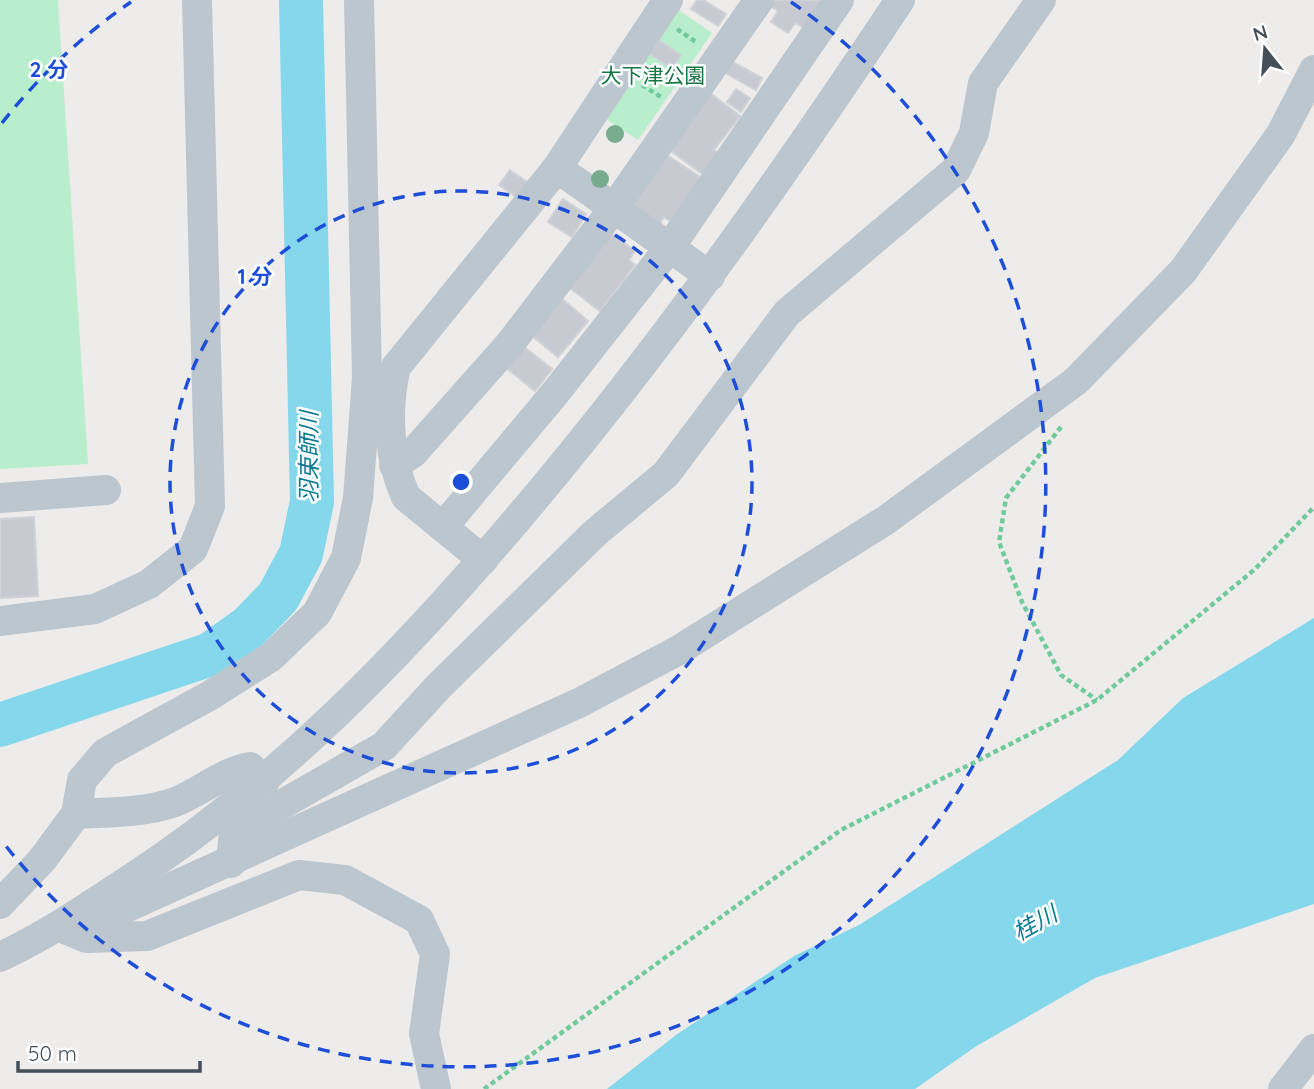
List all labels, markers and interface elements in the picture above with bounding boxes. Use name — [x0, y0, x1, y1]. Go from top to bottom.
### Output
north arrow — [1230, 14, 1300, 84]
text: N — [1250, 19, 1270, 46]
text: 2 分 — [30, 56, 68, 82]
park label: 大下津公園 — [601, 62, 706, 88]
text: 1 分 — [237, 263, 273, 289]
water label: 羽束師川 — [294, 408, 323, 503]
centre of rings — [449, 470, 473, 494]
water label: 桂川 — [1008, 897, 1065, 946]
scale bar — [18, 1030, 200, 1074]
text: 50 m — [28, 1040, 77, 1066]

